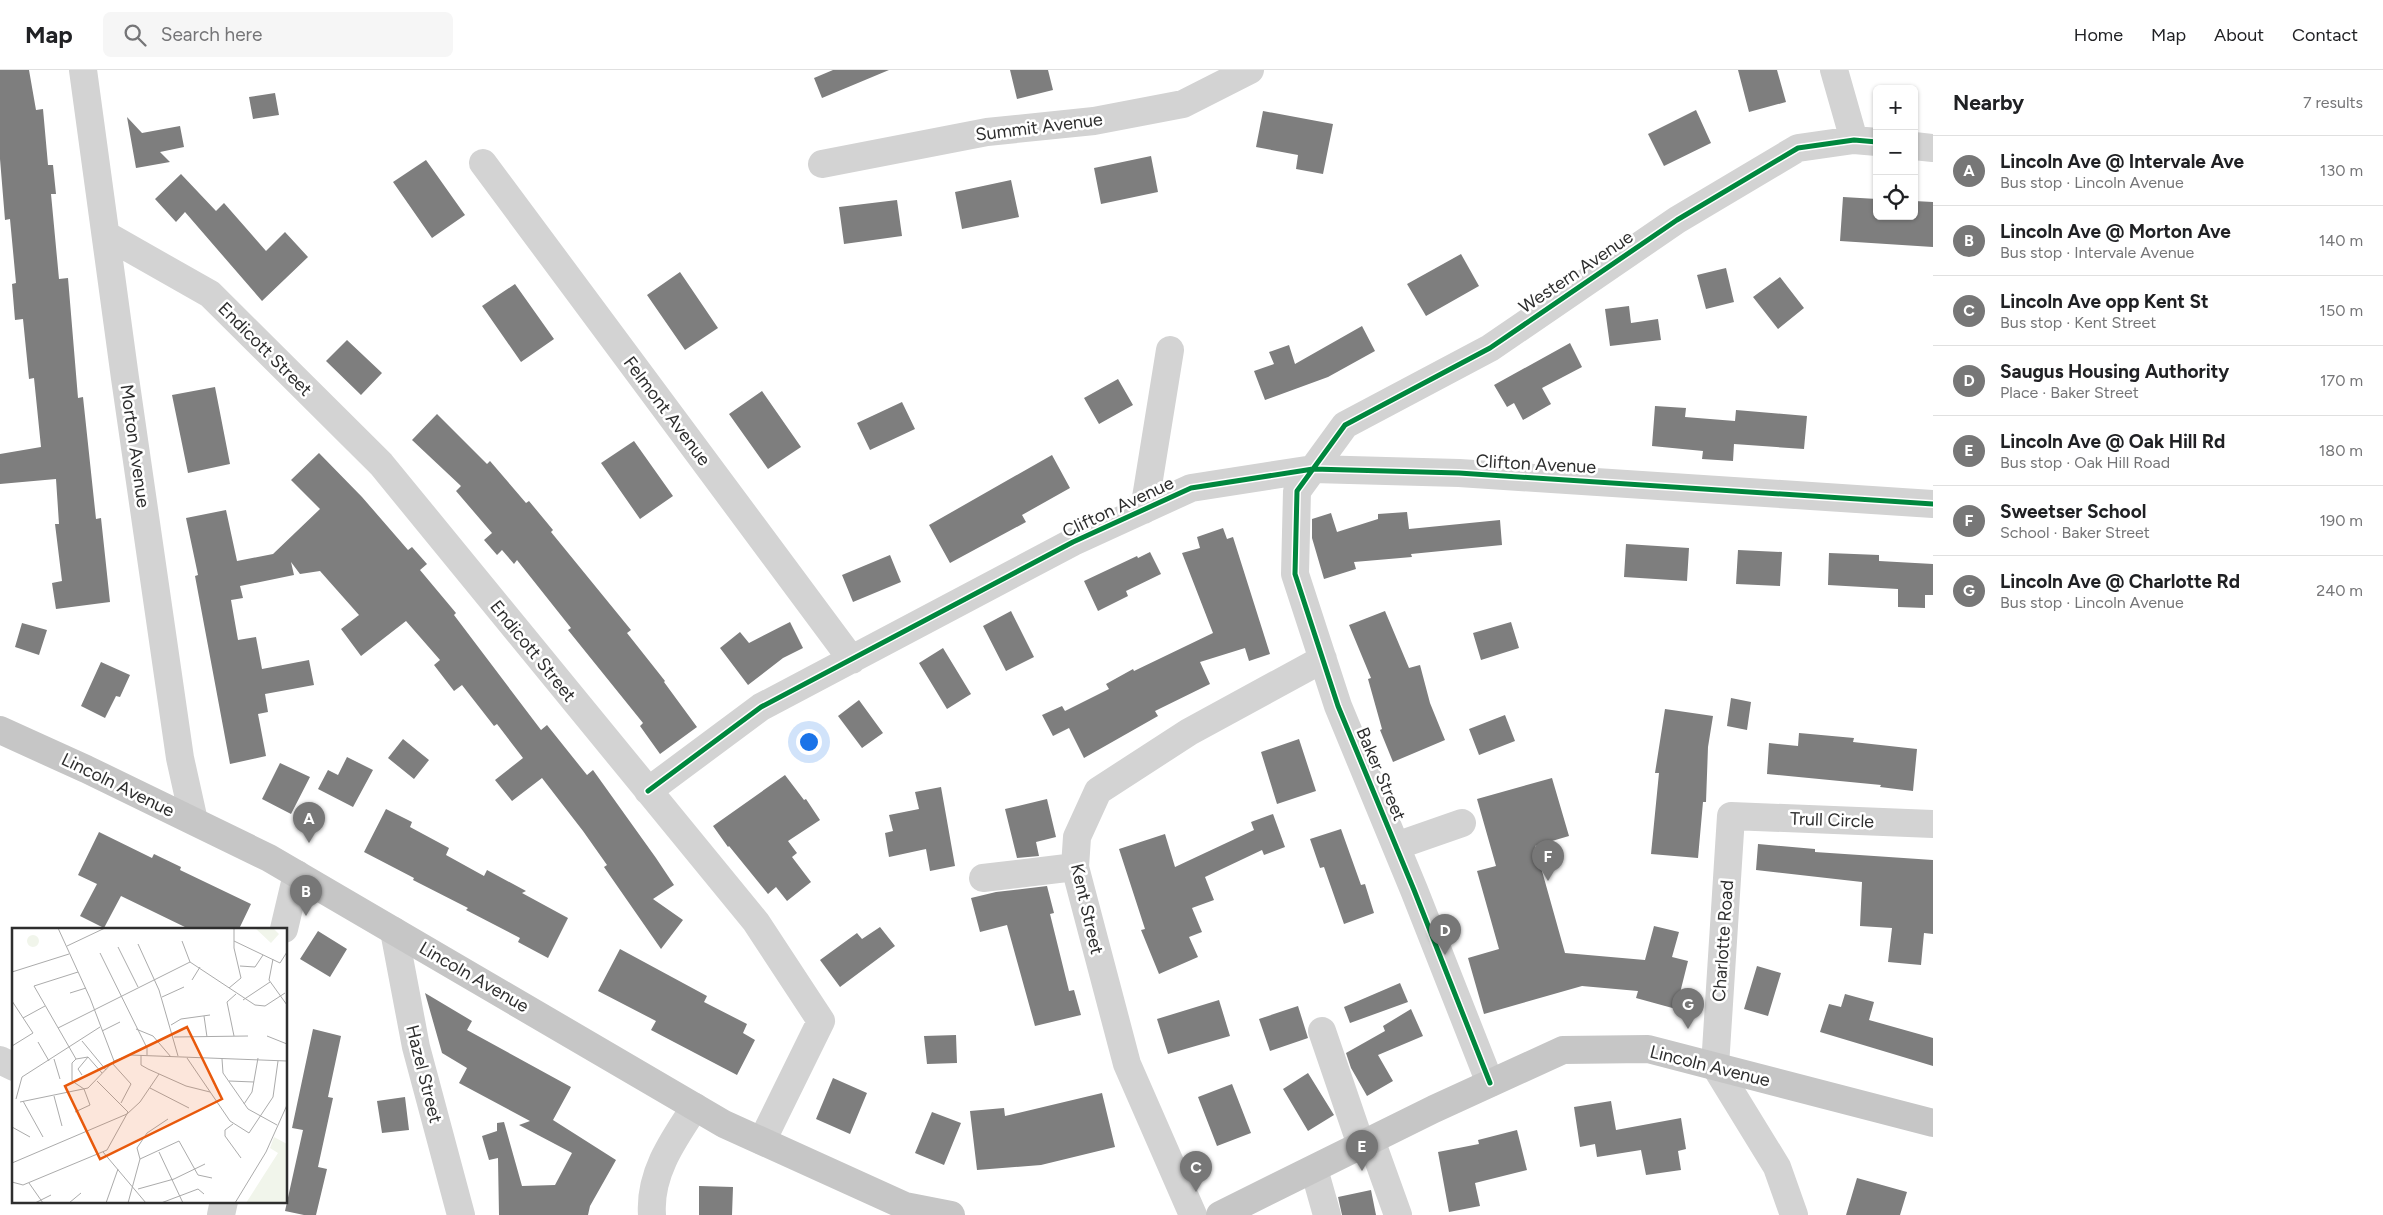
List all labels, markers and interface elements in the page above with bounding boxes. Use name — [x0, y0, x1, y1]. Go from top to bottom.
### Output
search box — [103, 12, 453, 57]
text: Map — [25, 20, 73, 49]
icon: search — [121, 21, 149, 49]
text: Search here — [161, 23, 262, 46]
text: Home — [2074, 24, 2123, 46]
text: Map — [2151, 24, 2186, 46]
text: About — [2214, 24, 2264, 46]
text: Contact — [2292, 24, 2358, 46]
map controls — [1873, 85, 1918, 220]
button: + — [1873, 85, 1918, 130]
text: Nearby — [1953, 90, 2024, 115]
text: 7 results — [2303, 93, 2363, 112]
street label: Summit Avenue — [974, 108, 1104, 146]
button: − — [1873, 130, 1918, 175]
text: Lincoln Ave @ Intervale Ave — [2000, 150, 2244, 173]
text: A — [1963, 161, 1975, 180]
text: 130 m — [2320, 161, 2363, 180]
text: Bus stop · Lincoln Avenue — [2000, 173, 2184, 192]
button: locate — [1873, 175, 1918, 220]
text: Lincoln Ave @ Morton Ave — [2000, 220, 2231, 243]
street label: Western Avenue — [1515, 226, 1637, 318]
text: B — [1964, 231, 1974, 250]
text: 140 m — [2319, 231, 2363, 250]
text: Bus stop · Intervale Avenue — [2000, 243, 2194, 262]
text: Lincoln Ave opp Kent St — [2000, 290, 2209, 313]
street label: Endicott Street — [213, 297, 317, 401]
text: C — [1963, 301, 1975, 320]
text: 150 m — [2319, 301, 2363, 320]
text: Bus stop · Kent Street — [2000, 313, 2156, 332]
street label: Felmont Avenue — [619, 352, 715, 470]
text: Saugus Housing Authority — [2000, 360, 2229, 383]
text: D — [1963, 371, 1975, 390]
text: 170 m — [2320, 371, 2363, 390]
street label: Morton Avenue — [115, 383, 155, 509]
text: Place · Baker Street — [2000, 383, 2139, 402]
text: Lincoln Ave @ Oak Hill Rd — [2000, 430, 2225, 453]
text: E — [1964, 441, 1974, 460]
text: 180 m — [2319, 441, 2363, 460]
street label: Clifton Avenue — [1475, 450, 1597, 478]
text: Bus stop · Oak Hill Road — [2000, 453, 2170, 472]
street label: Clifton Avenue — [1059, 472, 1177, 542]
text: Sweetser School — [2000, 500, 2146, 523]
text: F — [1965, 511, 1973, 530]
text: 190 m — [2320, 511, 2363, 530]
text: School · Baker Street — [2000, 523, 2150, 542]
text: Lincoln Ave @ Charlotte Rd — [2000, 570, 2240, 593]
text: G — [1963, 581, 1975, 600]
text: 240 m — [2316, 581, 2363, 600]
text: Bus stop · Lincoln Avenue — [2000, 593, 2184, 612]
street label: Endicott Street — [485, 596, 581, 706]
street label: Baker Street — [1351, 724, 1411, 824]
your location — [796, 729, 822, 755]
street label: Lincoln Avenue — [58, 748, 178, 822]
pin: A — [293, 802, 325, 843]
street label: Trull Circle — [1789, 808, 1875, 832]
pin: F — [1532, 840, 1564, 881]
street label: Kent Street — [1066, 862, 1108, 957]
pin: B — [290, 875, 322, 916]
street label: Charlotte Road — [1708, 879, 1738, 1003]
pin: D — [1429, 914, 1461, 955]
inset map — [12, 928, 288, 1202]
street label: Lincoln Avenue — [415, 937, 533, 1017]
pin: G — [1672, 988, 1704, 1029]
street label: Hazel Street — [401, 1023, 447, 1125]
street label: Lincoln Avenue — [1648, 1040, 1773, 1092]
pin: E — [1346, 1130, 1378, 1171]
pin: C — [1180, 1151, 1212, 1192]

